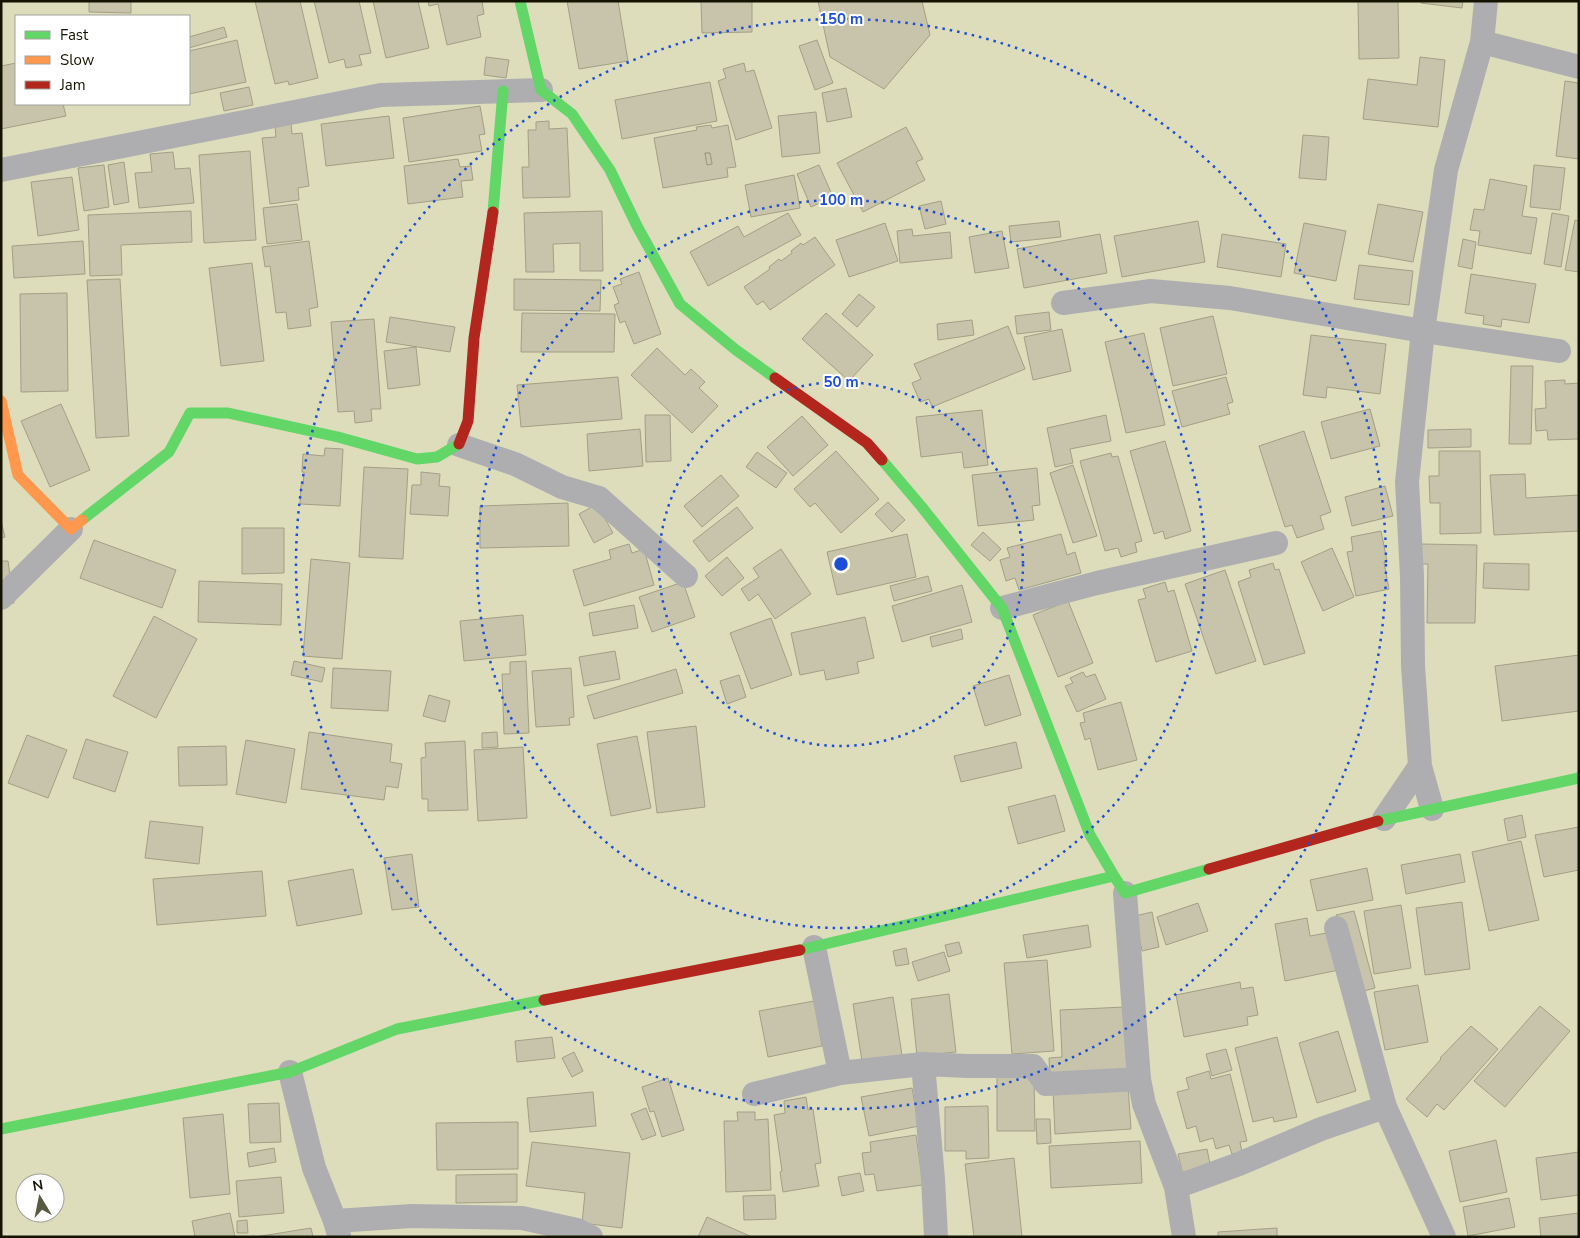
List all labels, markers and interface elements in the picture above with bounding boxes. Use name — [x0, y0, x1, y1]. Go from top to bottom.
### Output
text: 150 m — [819, 9, 863, 29]
legend — [15, 15, 190, 105]
text: Fast — [60, 25, 89, 45]
text: Slow — [60, 50, 95, 70]
text: Jam — [59, 75, 86, 95]
text: 100 m — [819, 190, 863, 210]
text: 50 m — [823, 372, 859, 392]
centre of rings — [832, 555, 850, 573]
north arrow — [15, 1173, 65, 1223]
text: N — [31, 1175, 45, 1196]

